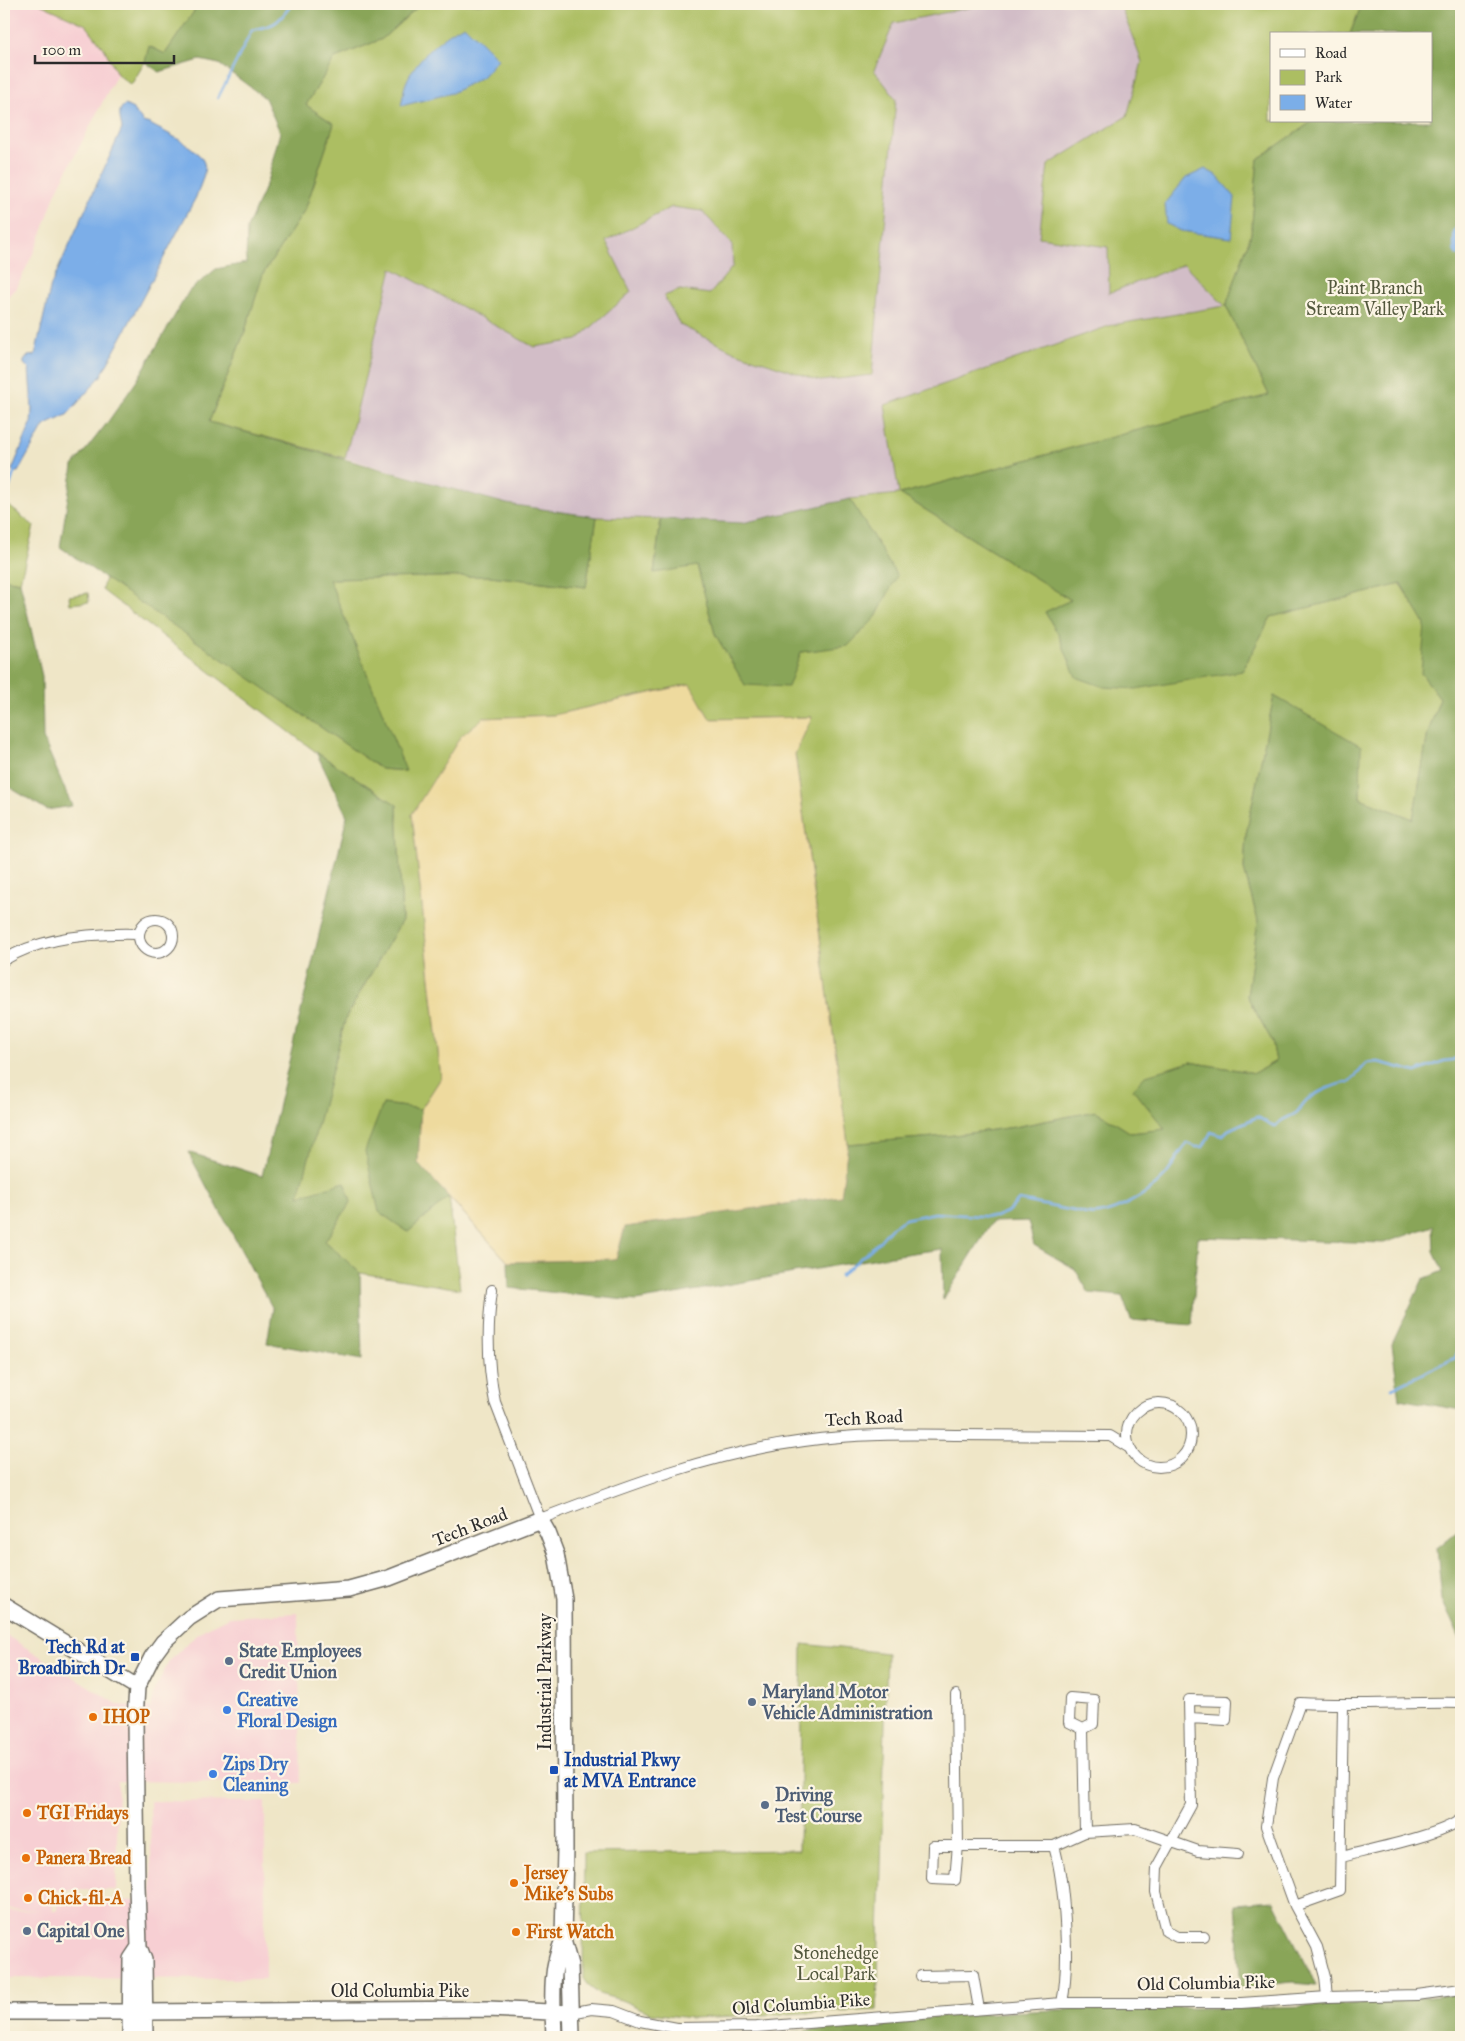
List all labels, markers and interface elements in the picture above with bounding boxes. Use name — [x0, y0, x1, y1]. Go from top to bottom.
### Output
scale bar — [35, 32, 174, 64]
legend — [1270, 32, 1432, 122]
text: 100 m — [42, 41, 82, 59]
text: Road — [1315, 44, 1347, 62]
text: Park — [1315, 68, 1342, 86]
text: Water — [1315, 94, 1352, 112]
park label: Paint Branch Stream Valley Park — [1306, 277, 1445, 320]
street label: Tech Road — [824, 1405, 904, 1431]
street label: Tech Road — [430, 1503, 510, 1551]
street label: Industrial Parkway — [534, 1613, 556, 1751]
place label: Tech Rd at Broadbirch Dr — [18, 1636, 126, 1679]
place label: State Employees Credit Union — [239, 1640, 362, 1683]
marker: Tech Rd at Broadbirch Dr — [129, 1651, 141, 1663]
marker: State Employees Credit Union — [223, 1655, 235, 1667]
place label: Maryland Motor Vehicle Administration — [761, 1681, 933, 1724]
place label: Creative Floral Design — [237, 1689, 337, 1733]
marker: Maryland Motor Vehicle Administration — [746, 1696, 758, 1708]
marker: Creative Floral Design — [221, 1704, 233, 1716]
place label: IHOP — [103, 1706, 151, 1728]
marker: IHOP — [87, 1711, 99, 1723]
place label: Industrial Pkwy at MVA Entrance — [564, 1749, 696, 1792]
place label: Zips Dry Cleaning — [223, 1753, 290, 1797]
marker: Industrial Pkwy at MVA Entrance — [548, 1764, 560, 1776]
marker: Zips Dry Cleaning — [207, 1768, 219, 1780]
place label: Driving Test Course — [774, 1784, 863, 1827]
marker: Driving Test Course — [759, 1799, 771, 1811]
place label: TGI Fridays — [36, 1802, 129, 1825]
marker: TGI Fridays — [21, 1807, 33, 1819]
place label: Panera Bread — [36, 1847, 133, 1869]
marker: Panera Bread — [20, 1852, 32, 1864]
place label: Jersey Mike's Subs — [522, 1862, 614, 1905]
marker: Jersey Mike's Subs — [508, 1877, 520, 1889]
place label: Chick-fil-A — [38, 1887, 124, 1909]
marker: Chick-fil-A — [22, 1892, 34, 1904]
place label: Capital One — [37, 1920, 125, 1943]
place label: First Watch — [526, 1921, 615, 1943]
marker: Capital One — [21, 1925, 33, 1937]
marker: First Watch — [510, 1926, 522, 1938]
park label: Stonehedge Local Park — [793, 1942, 879, 1985]
street label: Old Columbia Pike — [1137, 1971, 1275, 1995]
street label: Old Columbia Pike — [331, 1980, 469, 2002]
street label: Old Columbia Pike — [731, 1988, 871, 2020]

